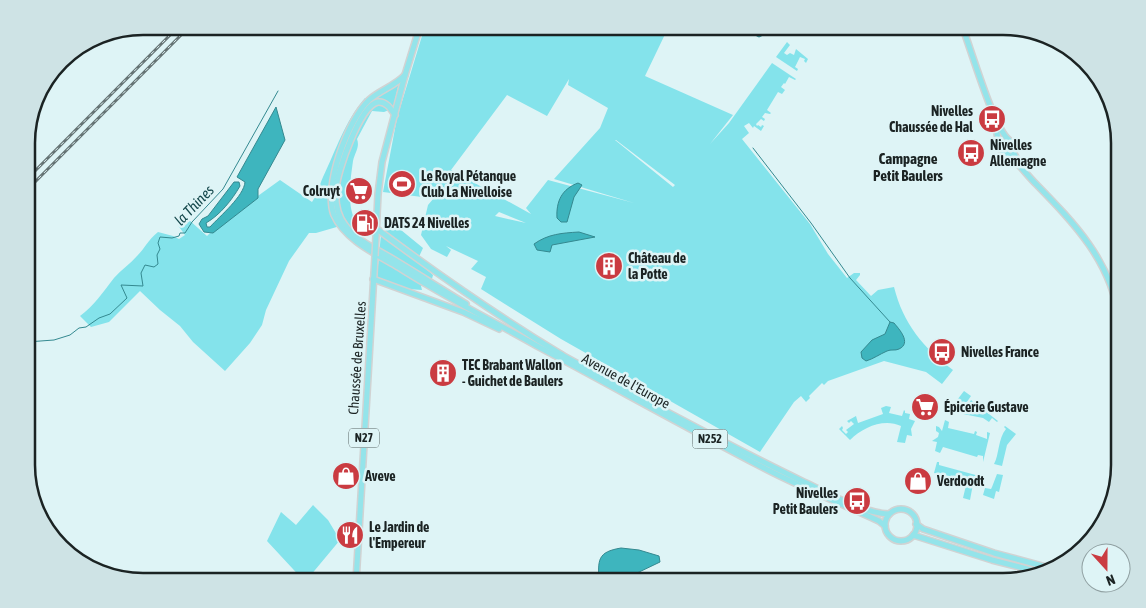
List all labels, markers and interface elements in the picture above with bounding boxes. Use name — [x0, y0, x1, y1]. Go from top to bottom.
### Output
place label: Nivelles Chaussée de Hal — [889, 103, 973, 135]
bus stop icon: Nivelles Chaussée de Hal — [977, 104, 1007, 134]
place label: Nivelles Allemagne — [989, 137, 1046, 169]
bus stop icon: Nivelles Allemagne — [956, 138, 986, 168]
district label: Campagne Petit Baulers — [873, 150, 944, 184]
place label: Le Royal Pétanque Club La Nivelloise — [421, 168, 516, 200]
sports icon: Le Royal Pétanque Club La Nivelloise — [387, 169, 417, 199]
supermarket icon: Colruyt — [344, 176, 374, 206]
water label: la Thines — [171, 181, 217, 229]
place label: Colruyt — [303, 183, 340, 199]
fuel station icon: DATS 24 Nivelles — [350, 208, 380, 238]
place label: DATS 24 Nivelles — [384, 215, 469, 231]
place label: Château de la Potte — [628, 250, 686, 282]
building icon: Château de la Potte — [594, 251, 624, 281]
street label: Chaussée de Bruxelles — [345, 301, 369, 415]
bus stop icon: Nivelles France — [927, 337, 957, 367]
place label: Nivelles France — [961, 344, 1039, 360]
street label: Avenue de l'Europe — [579, 350, 673, 412]
place label: TEC Brabant Wallon - Guichet de Baulers — [462, 357, 563, 389]
building icon: TEC Brabant Wallon - Guichet de Baulers — [428, 358, 458, 388]
supermarket icon: Épicerie Gustave — [910, 392, 940, 422]
place label: Épicerie Gustave — [944, 399, 1029, 415]
road number: N27 — [349, 428, 379, 448]
road number: N252 — [692, 429, 728, 448]
shop icon: Aveve — [331, 461, 361, 491]
shop icon: Verdoodt — [903, 466, 933, 496]
place label: Aveve — [364, 468, 396, 484]
place label: Verdoodt — [936, 473, 984, 489]
place label: Nivelles Petit Baulers — [773, 485, 838, 517]
bus stop icon: Nivelles Petit Baulers — [842, 486, 872, 516]
place label: Le Jardin de l'Empereur — [369, 519, 429, 551]
restaurant icon: Le Jardin de l'Empereur — [335, 520, 365, 550]
north arrow — [1081, 543, 1131, 593]
text: N — [1104, 571, 1117, 589]

